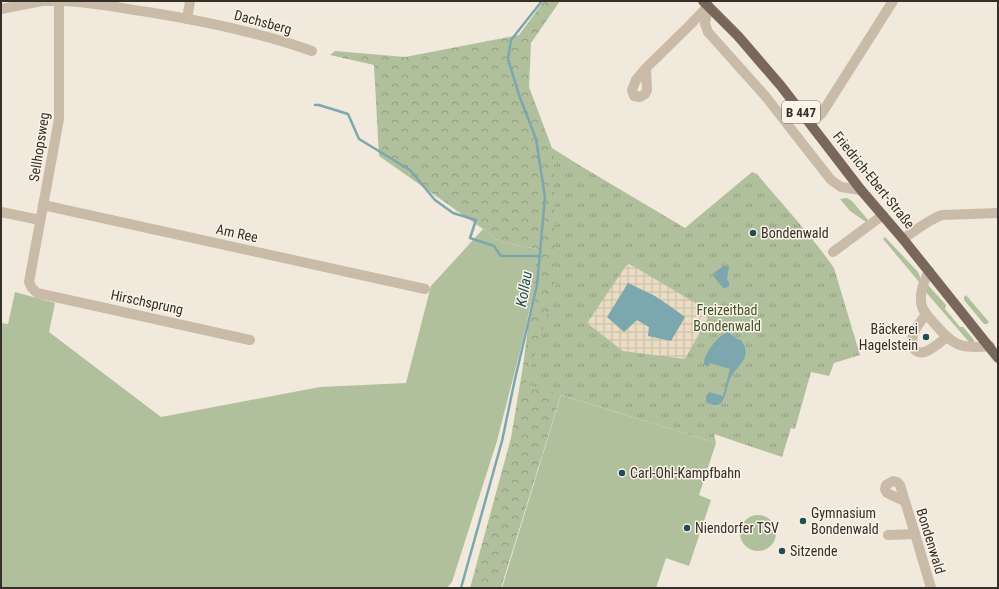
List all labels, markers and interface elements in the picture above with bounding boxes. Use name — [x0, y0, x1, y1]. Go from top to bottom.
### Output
street label: Dachsberg — [233, 7, 293, 37]
road number: B 447 — [782, 101, 820, 123]
street label: Sellhopsweg — [26, 111, 52, 183]
street label: Friedrich-Ebert-Straße — [830, 128, 918, 232]
street label: Am Ree — [215, 221, 260, 245]
place label: Bondenwald — [761, 225, 829, 241]
marker: Bondenwald — [748, 228, 758, 238]
water label: Kollau — [512, 270, 536, 308]
street label: Hirschsprung — [109, 287, 185, 317]
park label: Freizeitbad Bondenwald — [693, 302, 761, 334]
place label: Bäckerei Hagelstein — [859, 321, 918, 353]
marker: Bäckerei Hagelstein — [921, 332, 931, 342]
place label: Carl-Ohl-Kampfbahn — [630, 465, 741, 481]
marker: Carl-Ohl-Kampfbahn — [617, 468, 627, 478]
place label: Gymnasium Bondenwald — [811, 505, 879, 537]
street label: Bondenwald — [913, 506, 949, 576]
marker: Gymnasium Bondenwald — [798, 516, 808, 526]
place label: Niendorfer TSV — [695, 520, 779, 536]
marker: Niendorfer TSV — [682, 523, 692, 533]
place label: Sitzende — [790, 543, 838, 559]
marker: Sitzende — [777, 546, 787, 556]

